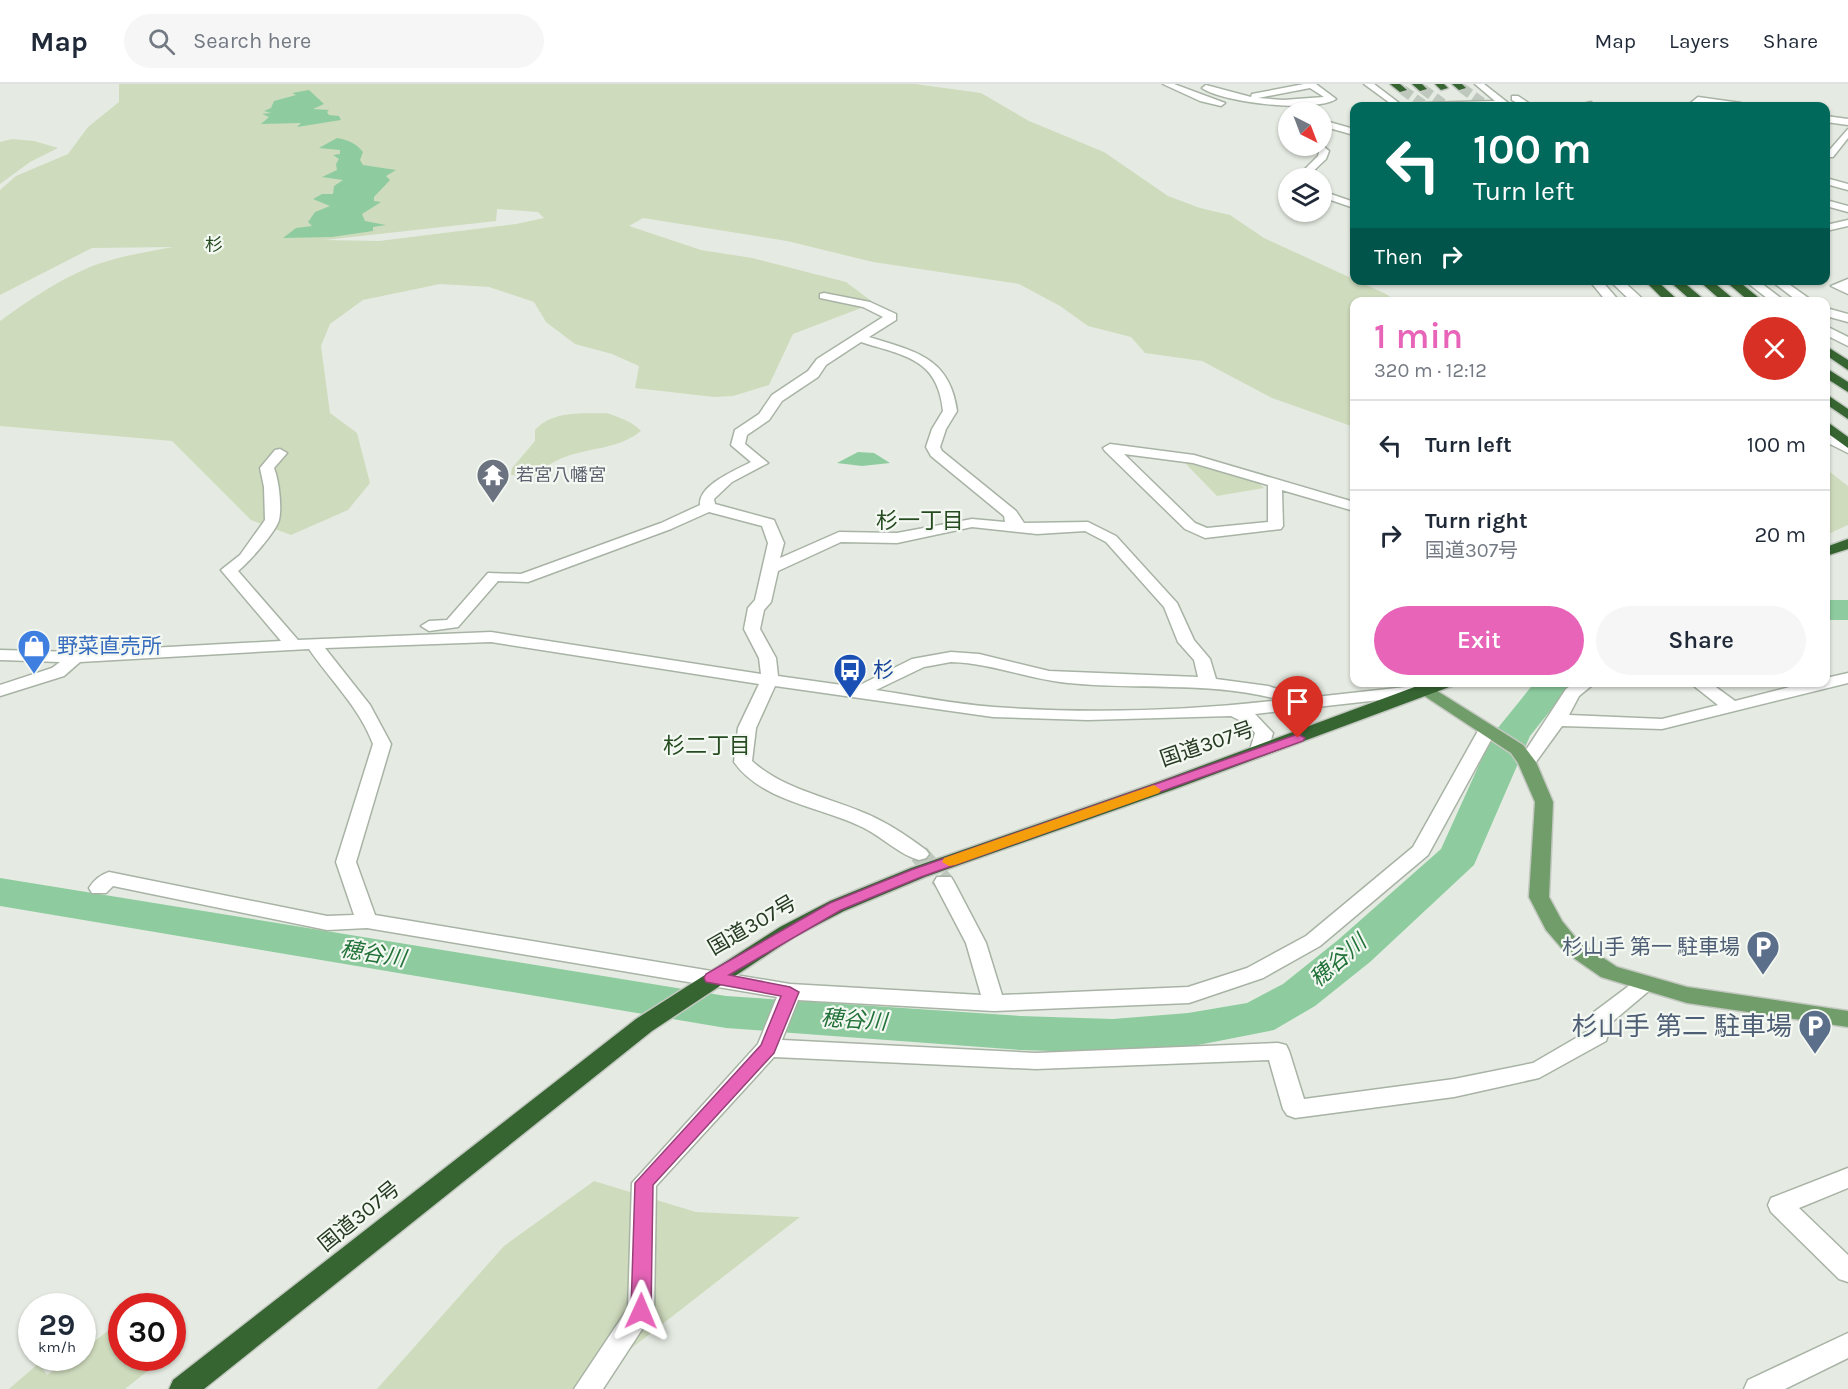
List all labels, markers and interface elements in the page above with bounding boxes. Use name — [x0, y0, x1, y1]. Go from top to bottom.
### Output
search box — [124, 14, 544, 68]
text: Map — [30, 25, 88, 58]
icon: search — [145, 25, 178, 58]
text: Search here — [193, 28, 311, 54]
text: Map — [1594, 29, 1636, 53]
text: Layers — [1669, 29, 1730, 53]
text: Share — [1763, 29, 1818, 53]
north arrow — [1278, 102, 1332, 156]
map controls — [1278, 102, 1332, 222]
text: 100 m — [1473, 124, 1592, 174]
icon: left — [1374, 126, 1452, 204]
button: layers — [1278, 168, 1332, 222]
text: Turn left — [1473, 175, 1574, 207]
district label: 杉 — [205, 234, 223, 256]
icon: right — [1435, 240, 1468, 273]
text: Then — [1374, 244, 1423, 270]
text: 1 min — [1374, 315, 1463, 357]
button: close — [1743, 317, 1806, 380]
text: 320 m · 12:12 — [1374, 359, 1487, 382]
icon: left — [1374, 429, 1407, 462]
text: Turn left — [1425, 432, 1512, 458]
text: 100 m — [1747, 432, 1806, 458]
temple icon: 若宮八幡宮 — [475, 457, 511, 504]
place label: 若宮八幡宮 — [516, 464, 606, 486]
district label: 杉一丁目 — [876, 508, 964, 534]
text: Turn right — [1425, 508, 1528, 534]
icon: right — [1374, 519, 1407, 552]
text: 20 m — [1754, 522, 1806, 548]
text: 国道307号 — [1425, 539, 1518, 562]
button: Exit — [1374, 606, 1584, 675]
button: Share — [1596, 606, 1806, 675]
shop icon: 野菜直売所 — [16, 628, 52, 675]
place label: 野菜直売所 — [57, 634, 162, 658]
bus stop icon: 杉 — [832, 652, 868, 699]
place label: 杉 — [873, 658, 894, 682]
pin — [1272, 676, 1323, 738]
icon: arrive — [1281, 685, 1314, 718]
street label: 国道307号 — [1157, 717, 1257, 771]
district label: 杉二丁目 — [663, 733, 751, 759]
street label: 国道307号 — [704, 890, 800, 960]
water label: 穂谷川 — [1305, 928, 1373, 992]
parking icon: 杉山手 第一 駐車場 — [1745, 929, 1781, 976]
place label: 杉山手 第一 駐車場 — [1562, 935, 1740, 959]
water label: 穂谷川 — [338, 936, 410, 972]
water label: 穂谷川 — [820, 1005, 890, 1035]
parking icon: 杉山手 第二 駐車場 — [1797, 1008, 1833, 1055]
place label: 杉山手 第二 駐車場 — [1572, 1011, 1792, 1042]
street label: 国道307号 — [313, 1176, 405, 1256]
position arrow — [609, 1279, 673, 1343]
speed limit sign: 30 — [108, 1293, 186, 1371]
text: 29 — [39, 1307, 75, 1343]
text: km/h — [38, 1338, 76, 1356]

